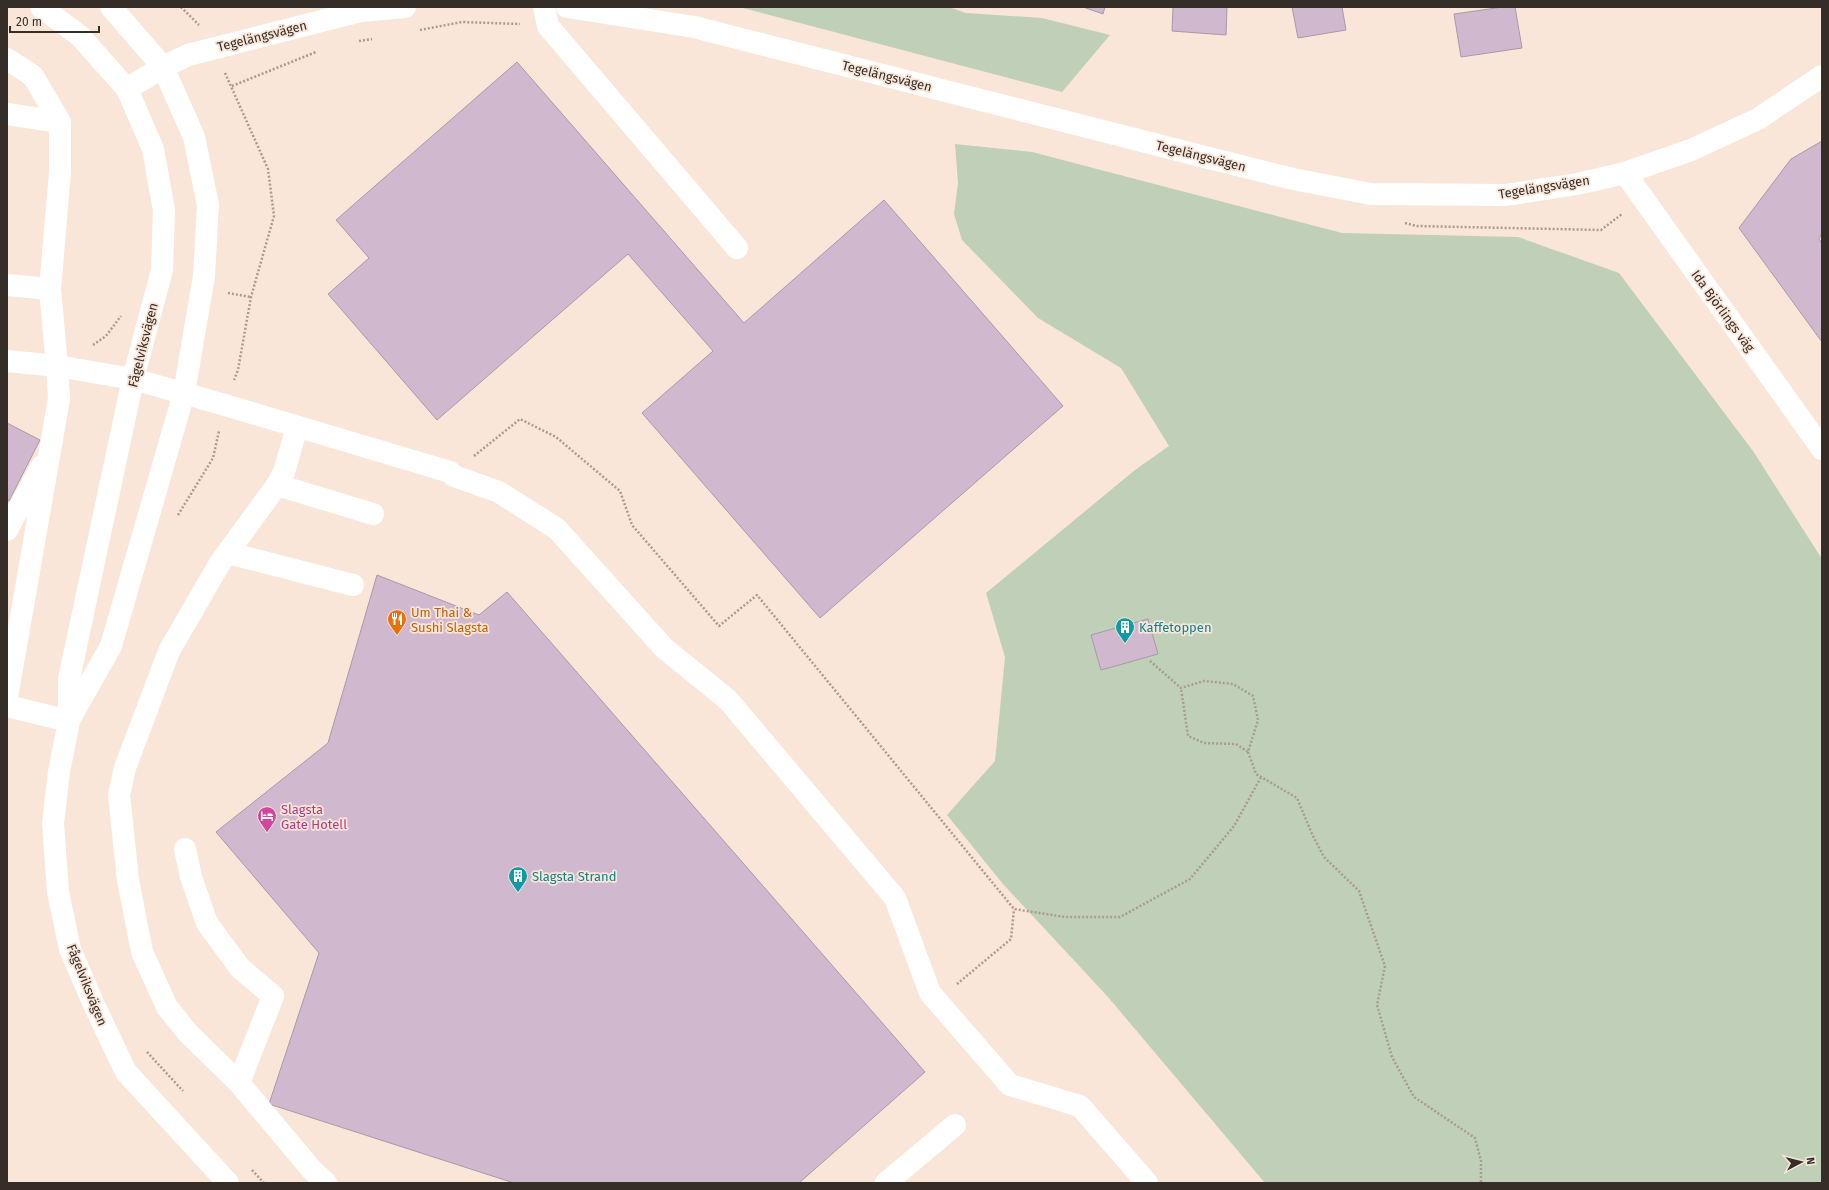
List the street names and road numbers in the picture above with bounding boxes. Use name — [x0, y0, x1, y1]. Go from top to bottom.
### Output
street label: Tegelängsvägen — [216, 18, 308, 54]
street label: Tegelängsvägen — [841, 58, 933, 94]
street label: Tegelängsvägen — [1155, 138, 1247, 174]
street label: Tegelängsvägen — [1497, 172, 1591, 202]
street label: Ida Björlings väg — [1688, 267, 1758, 355]
street label: Fågelviksvägen — [125, 301, 161, 389]
street label: Fågelviksvägen — [64, 942, 110, 1028]

